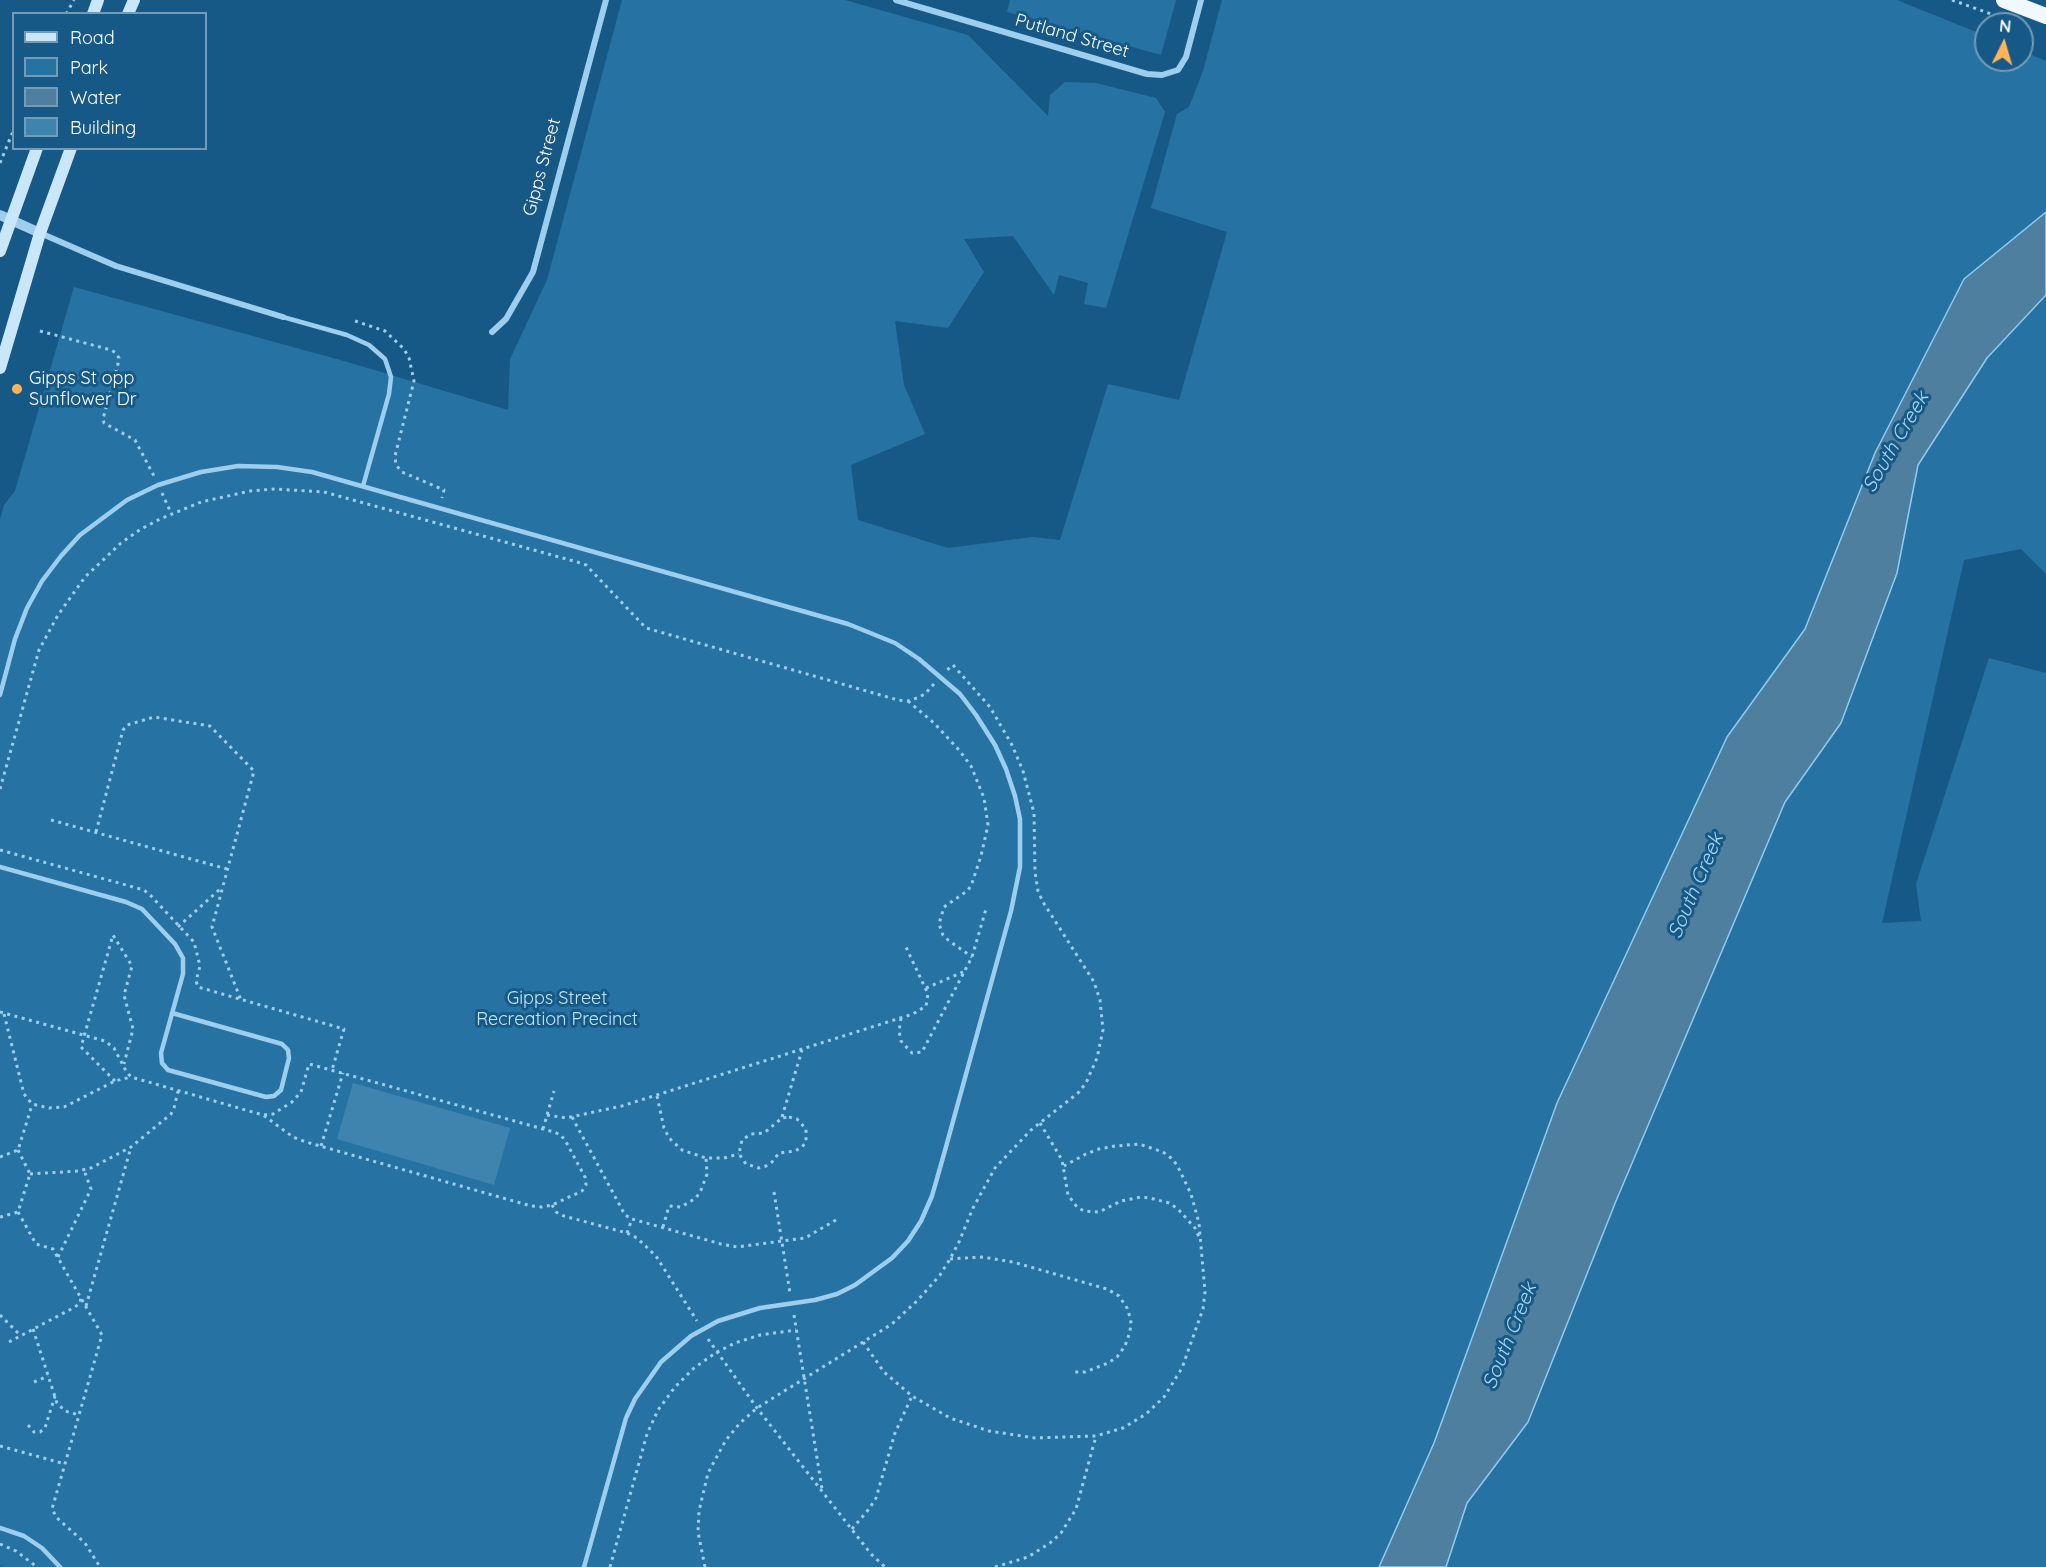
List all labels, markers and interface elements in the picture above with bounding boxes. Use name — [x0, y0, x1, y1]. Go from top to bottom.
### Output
street label: Putland Street — [1013, 9, 1131, 63]
legend — [12, 12, 207, 150]
north arrow — [1974, 12, 2034, 72]
text: N — [1999, 16, 2012, 37]
text: Road — [70, 26, 115, 49]
text: Park — [70, 56, 108, 79]
text: Water — [70, 86, 121, 109]
text: Building — [70, 116, 136, 139]
street label: Gipps Street — [519, 116, 565, 218]
place label: Gipps St opp Sunflower Dr — [29, 368, 137, 410]
marker: Gipps St opp Sunflower Dr — [10, 382, 24, 396]
water label: South Creek — [1858, 388, 1934, 496]
water label: South Creek — [1663, 830, 1729, 942]
park label: Gipps Street Recreation Precinct — [476, 988, 638, 1030]
water label: South Creek — [1478, 1280, 1542, 1392]

